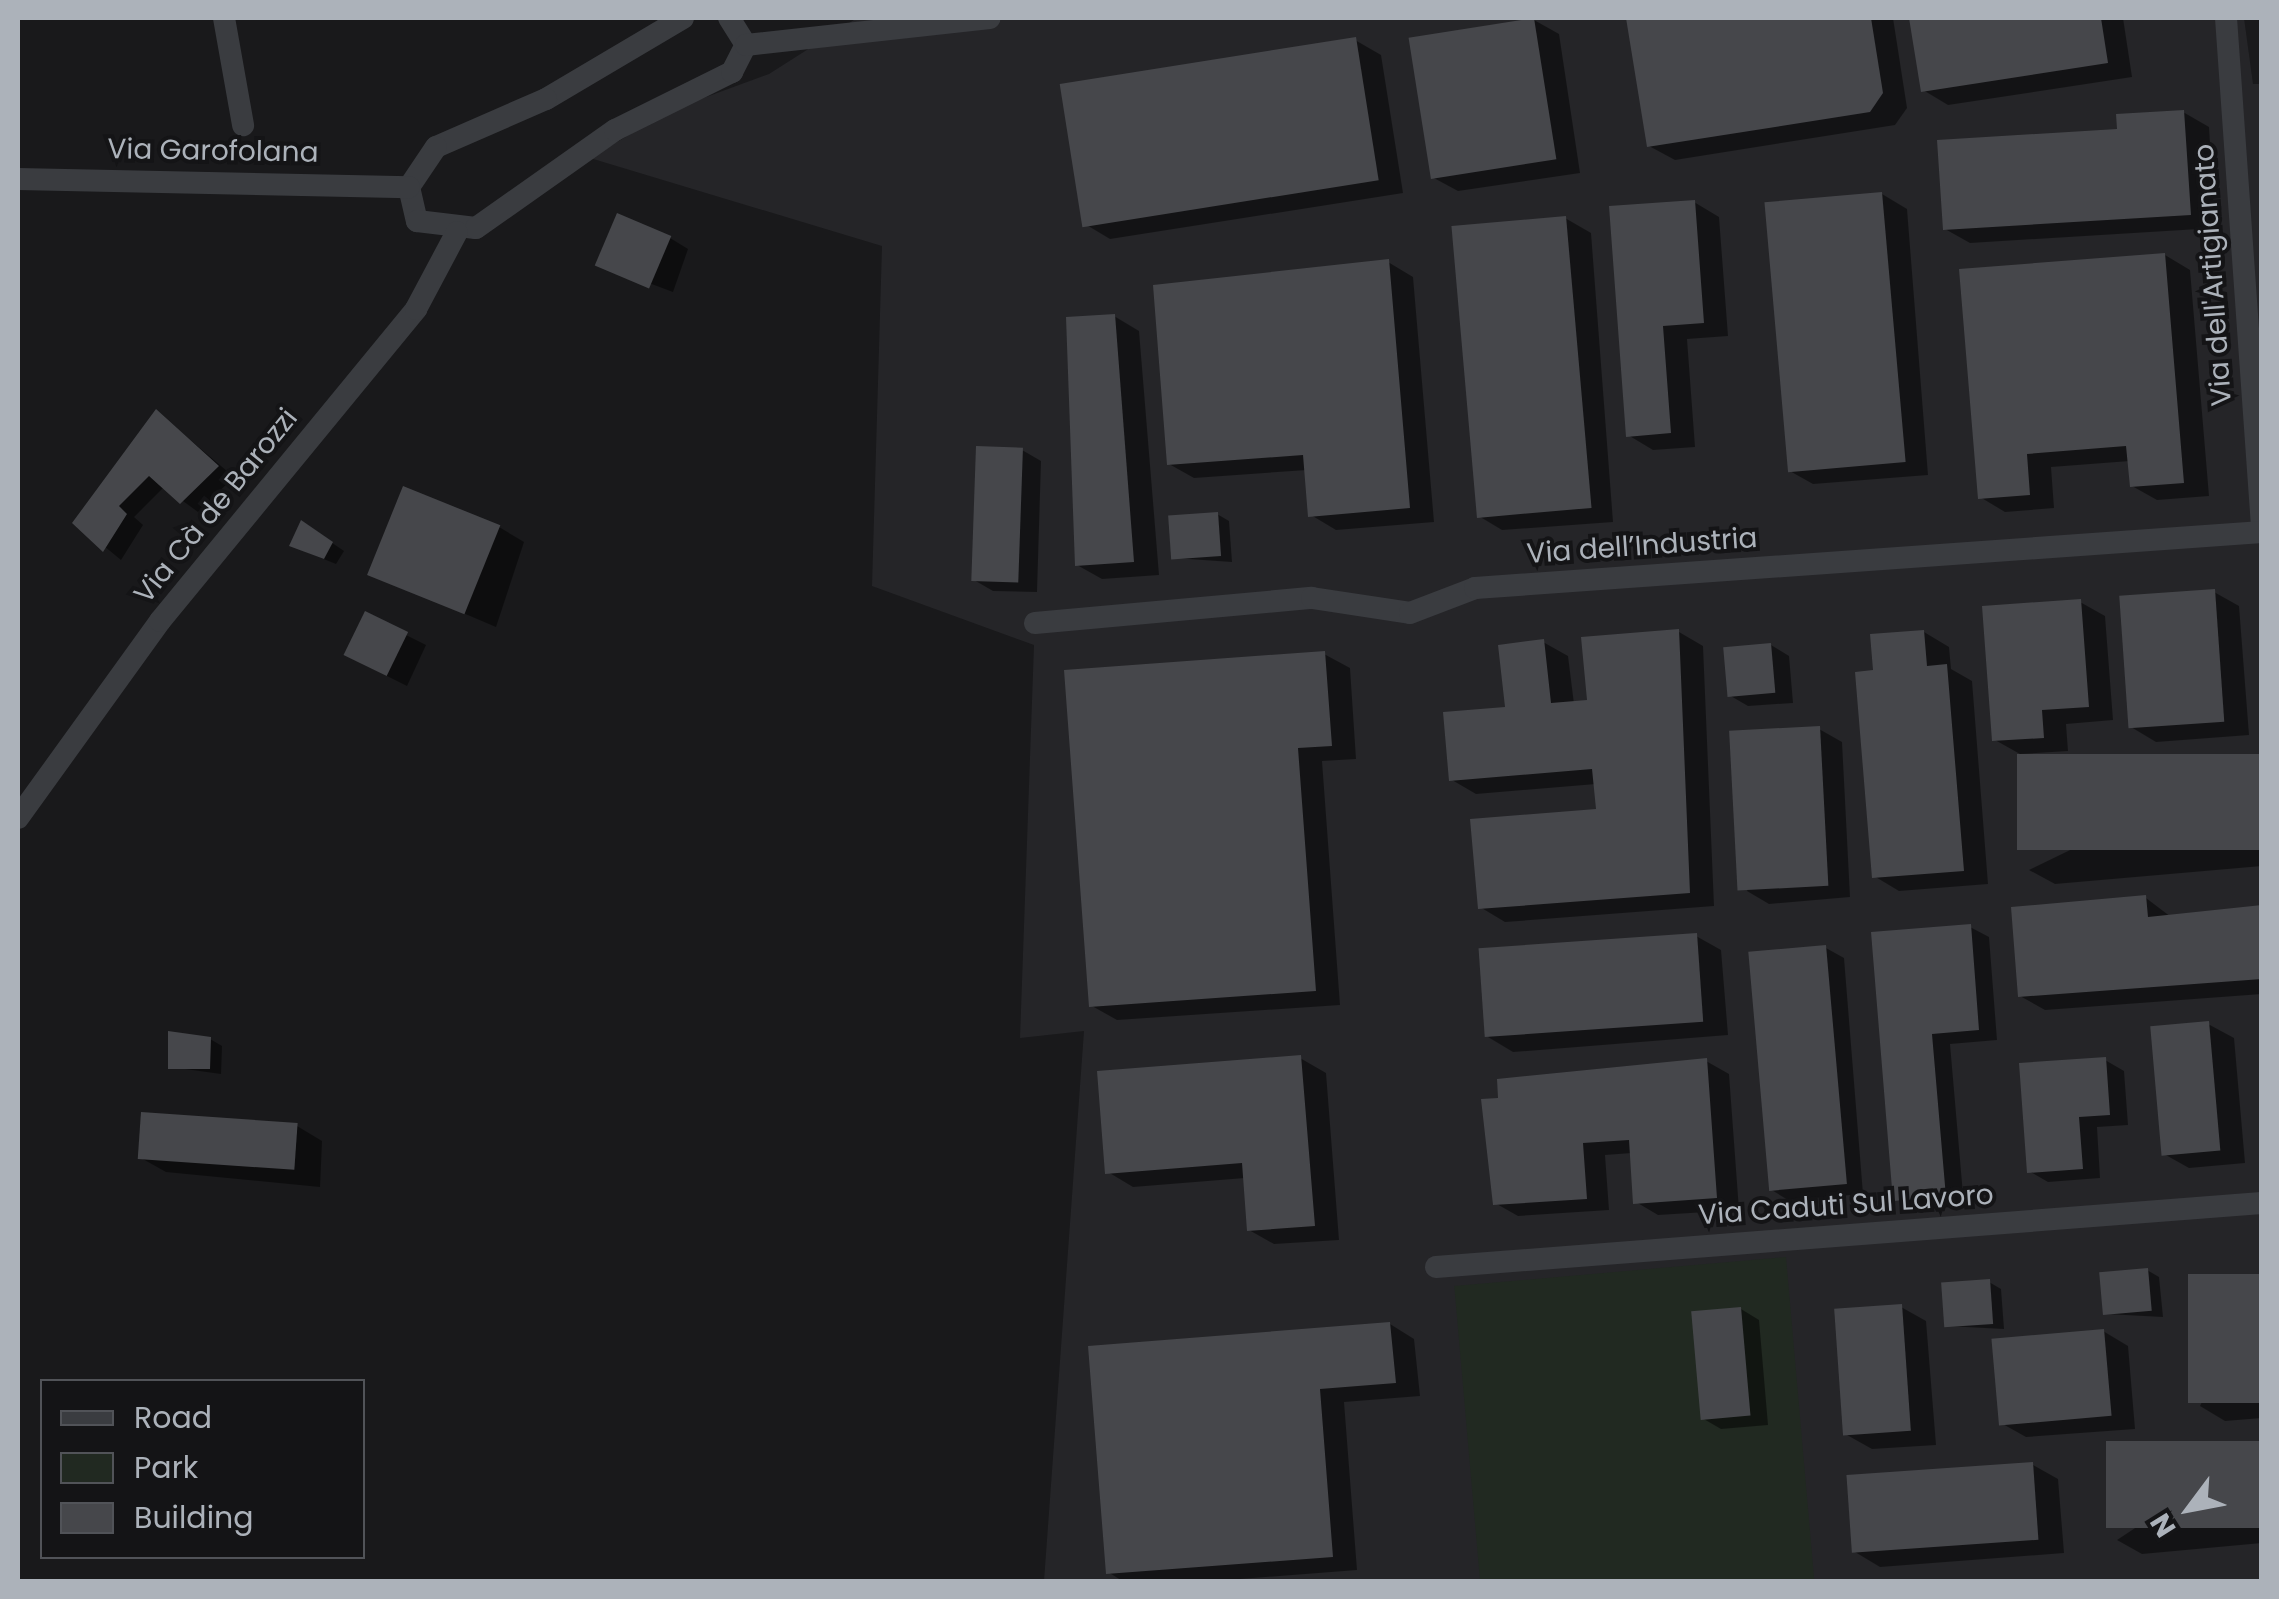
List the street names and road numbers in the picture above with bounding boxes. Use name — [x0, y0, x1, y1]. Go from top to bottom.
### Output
street label: Via Garofolana — [107, 132, 319, 170]
street label: Via dell'Artigianato — [2187, 143, 2239, 407]
street label: Via Cà de Barozzi — [127, 402, 305, 610]
street label: Via dell’Industria — [1526, 521, 1758, 571]
street label: Via Caduti Sul Lavoro — [1697, 1178, 1995, 1232]

